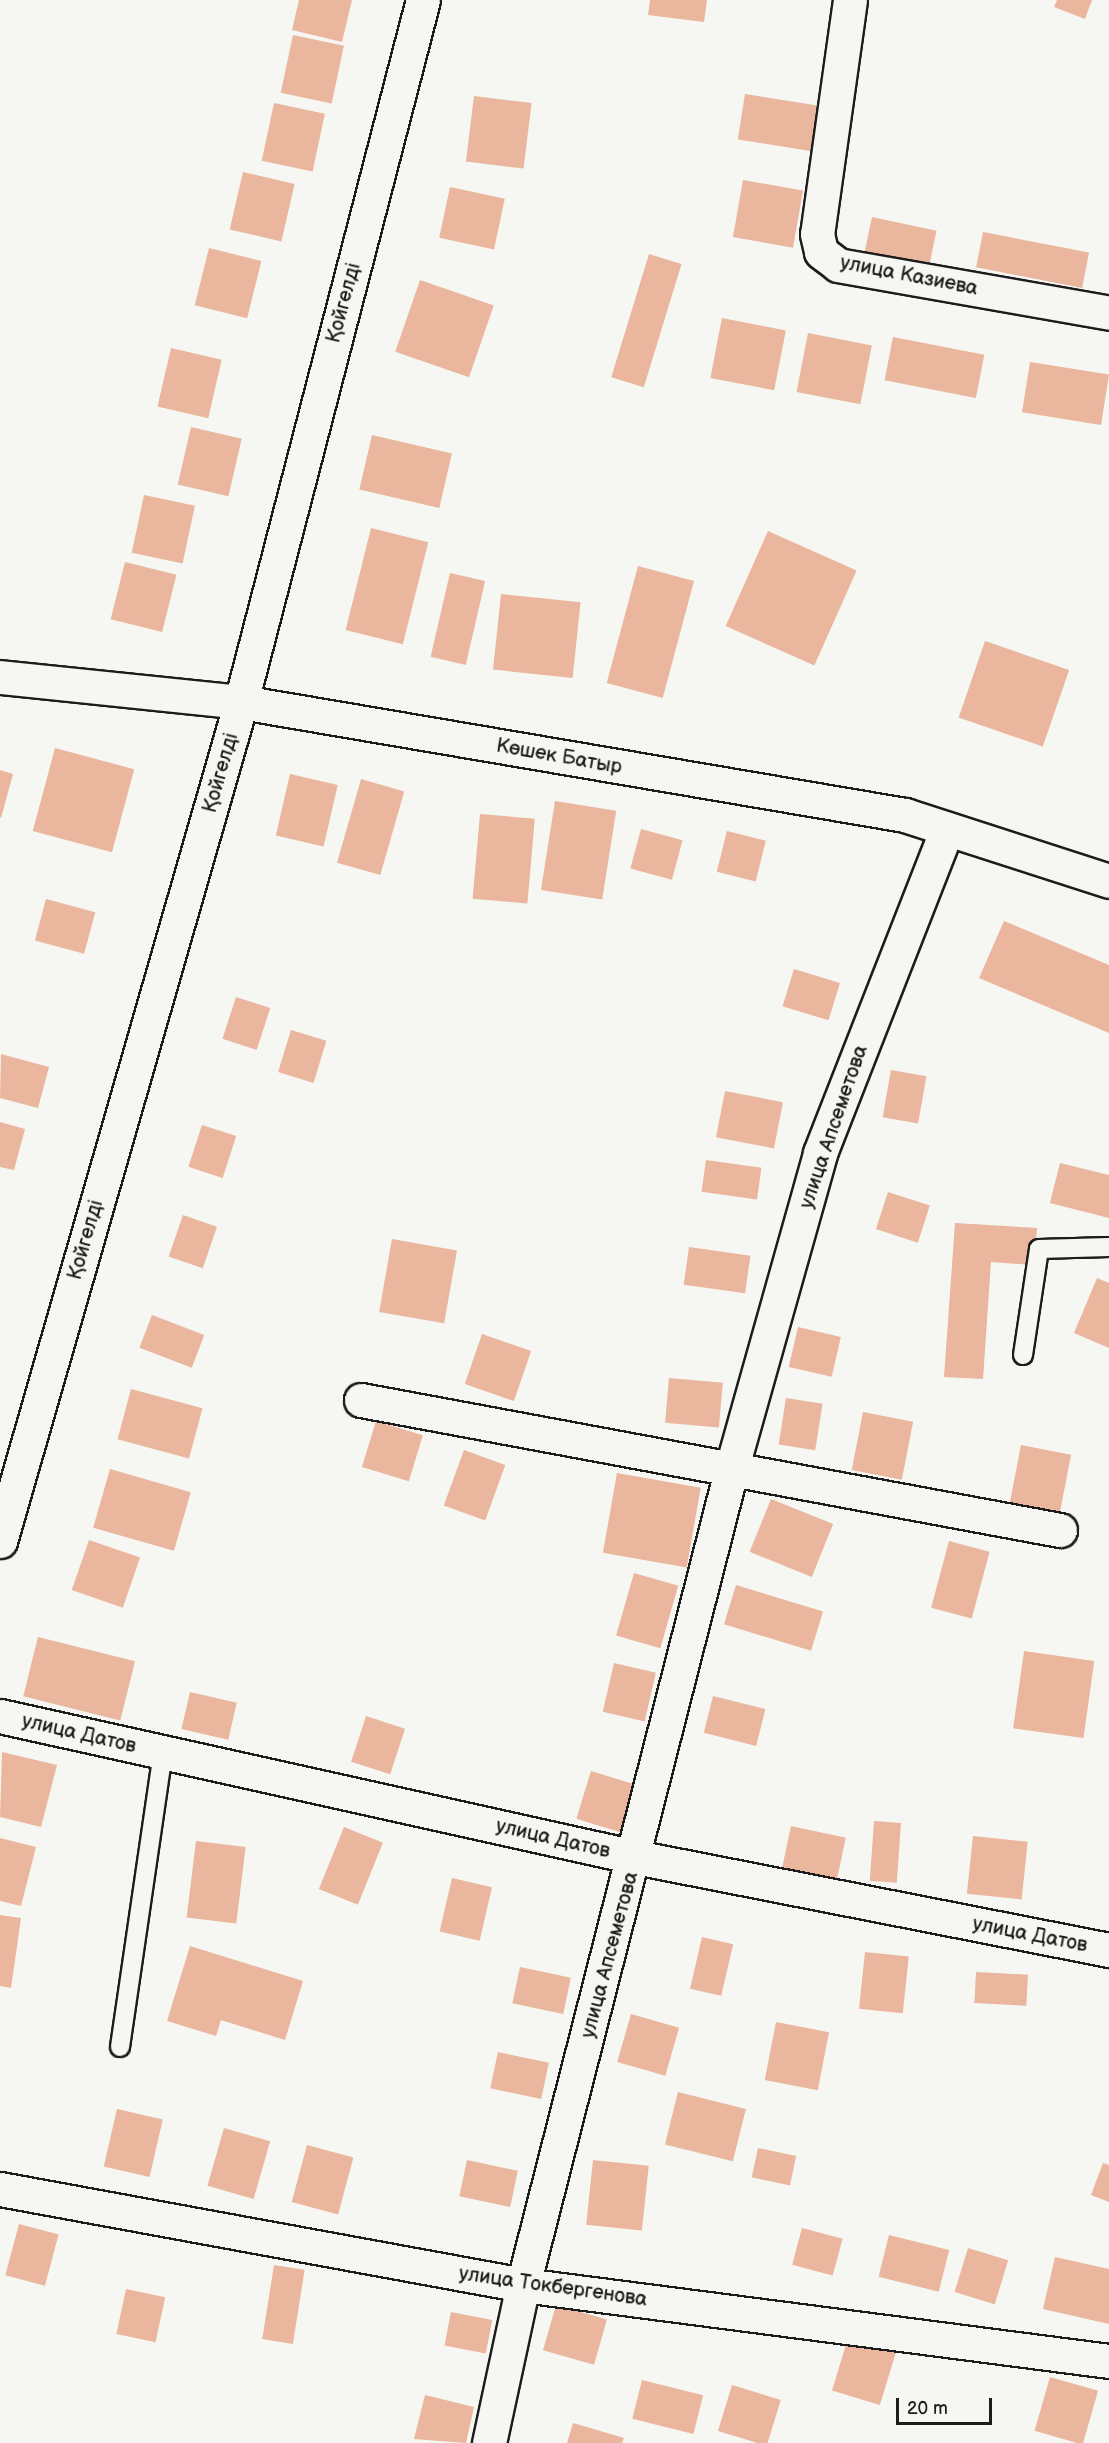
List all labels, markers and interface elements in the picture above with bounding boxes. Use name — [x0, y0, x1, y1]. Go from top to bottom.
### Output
street label: улица Казиева — [838, 251, 980, 301]
street label: Қойгелді — [322, 260, 366, 346]
street label: Қойгелді — [198, 730, 244, 816]
street label: Көшек Батыр — [494, 734, 624, 780]
street label: улица Апсеметова — [795, 1042, 873, 1212]
street label: Қойгелді — [63, 1197, 109, 1283]
street label: улица Датов — [20, 1709, 138, 1759]
street label: улица Датов — [494, 1814, 612, 1864]
street label: улица Апсеметова — [576, 1869, 644, 2041]
street label: улица Датов — [971, 1912, 1089, 1958]
street label: улица Токбергенова — [457, 2262, 649, 2312]
scale bar — [899, 2386, 995, 2424]
text: 20 m — [907, 2398, 948, 2419]

